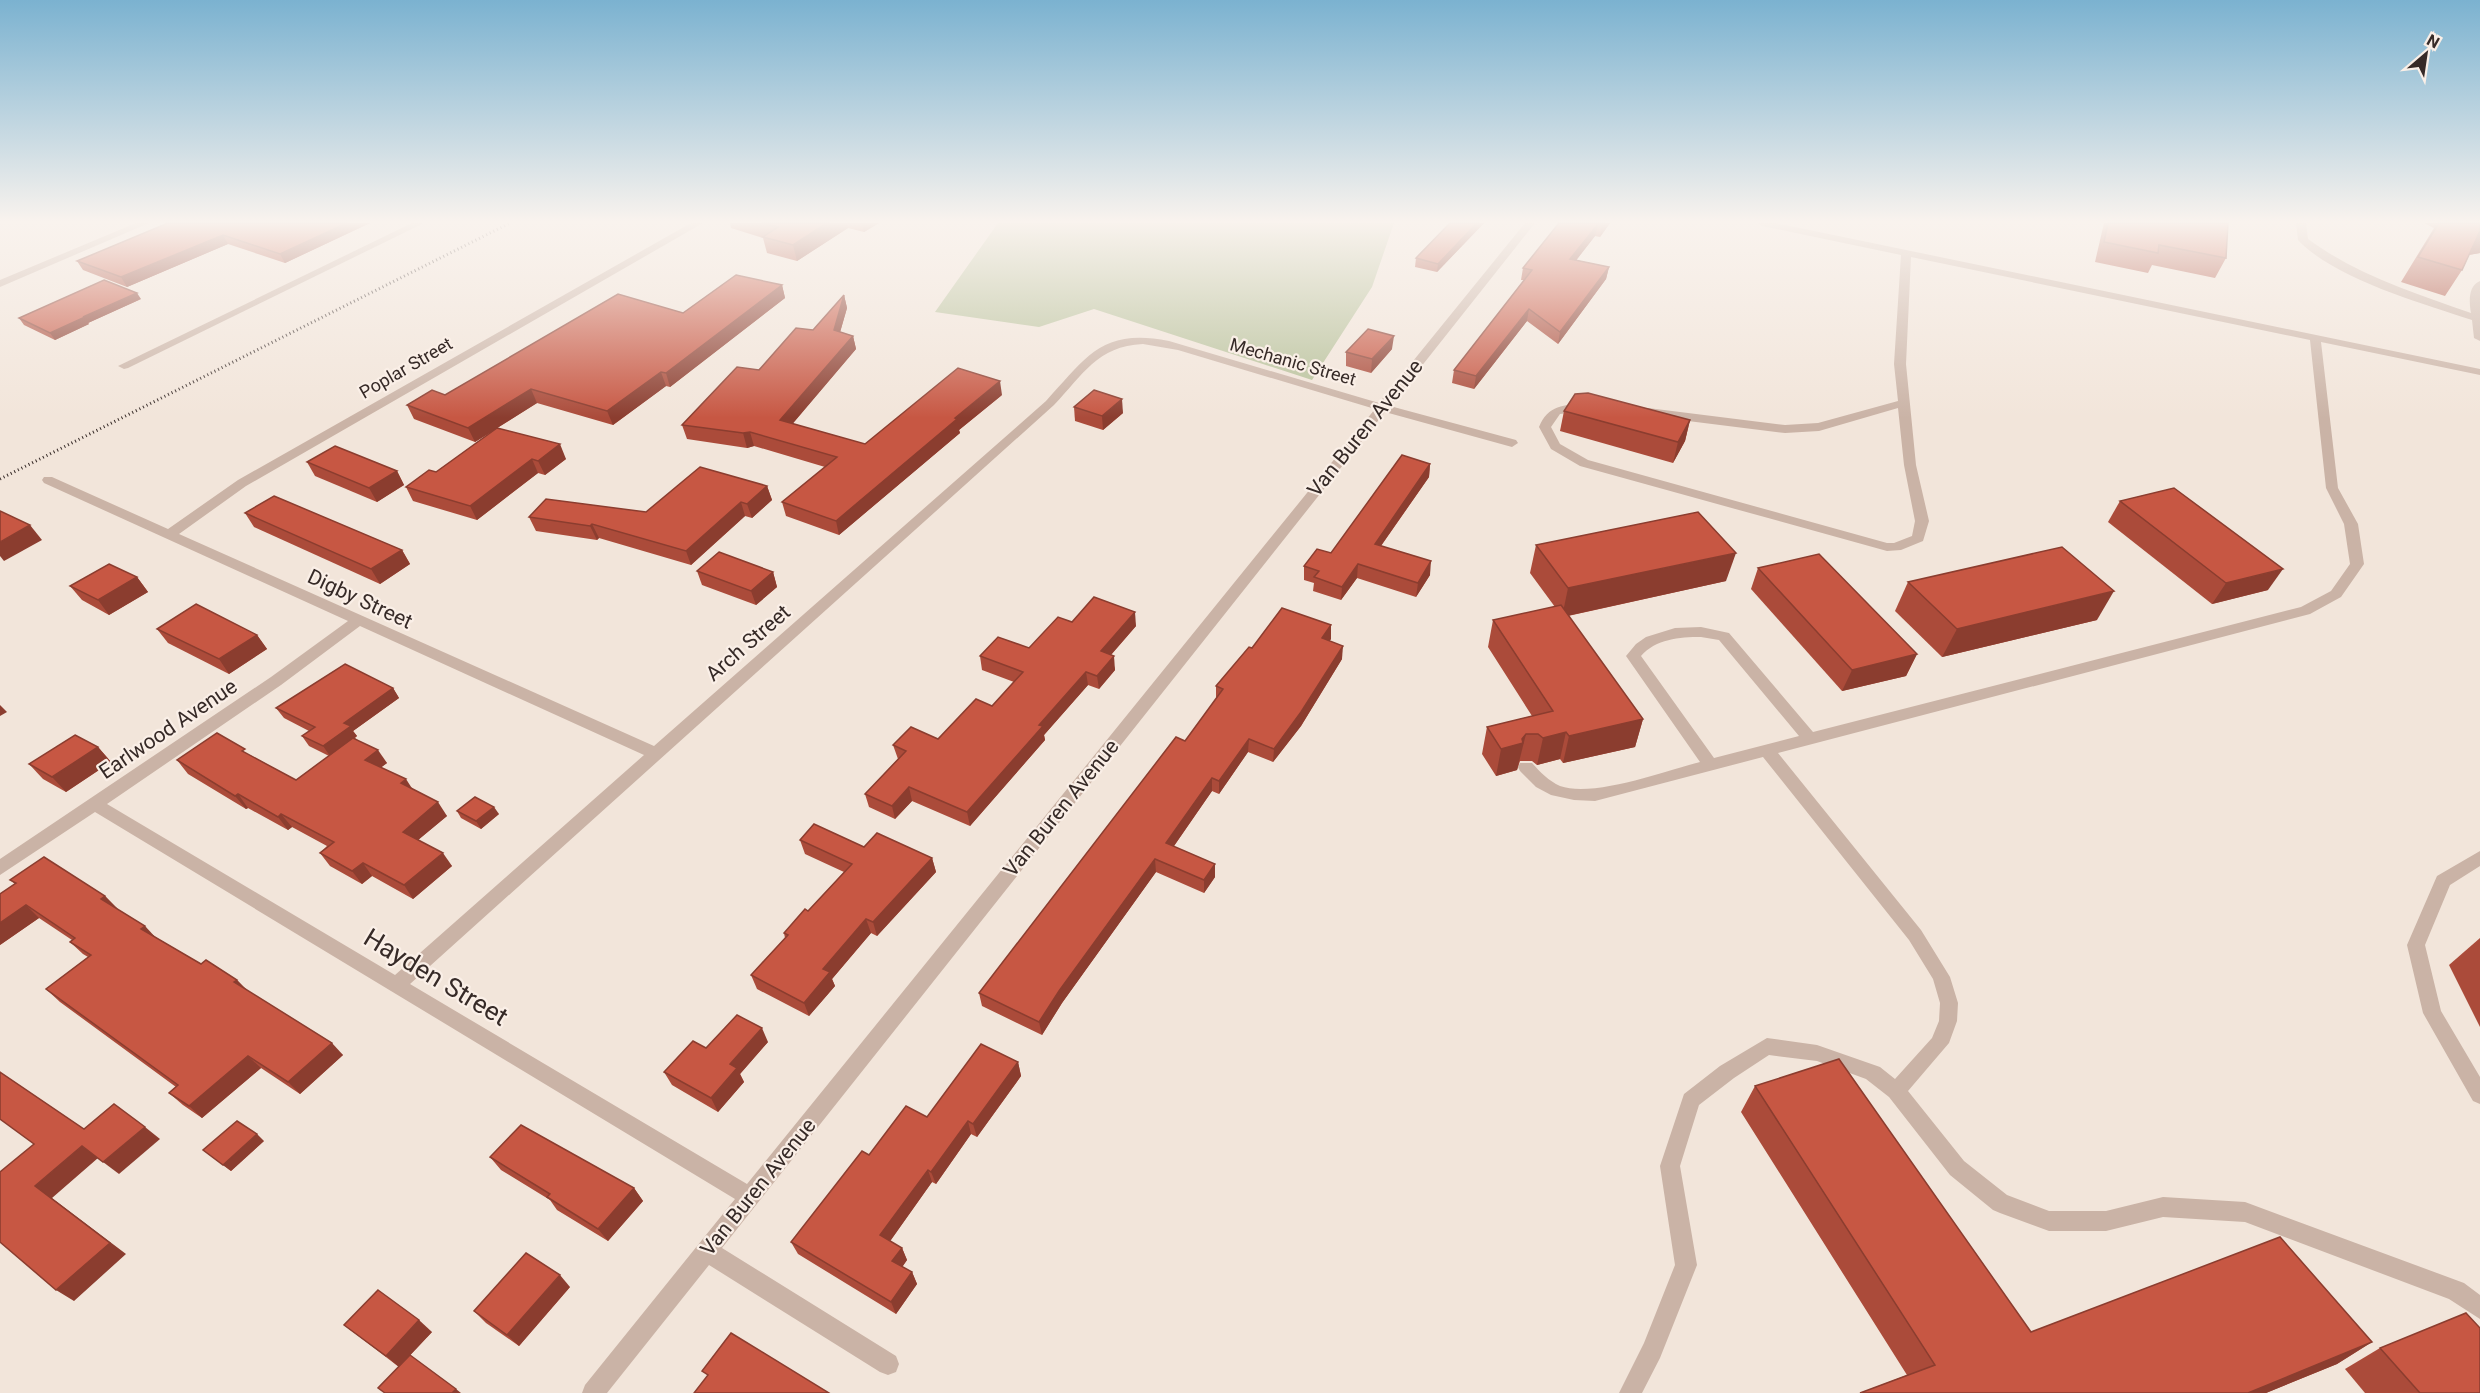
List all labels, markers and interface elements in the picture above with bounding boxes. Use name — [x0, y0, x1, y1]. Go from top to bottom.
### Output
north arrow — [2396, 24, 2456, 84]
text: N — [2423, 30, 2443, 52]
street label: Poplar Street — [356, 332, 456, 403]
street label: Mechanic Street — [1228, 333, 1359, 390]
street label: Van Buren Avenue — [1302, 355, 1428, 501]
street label: Digby Street — [304, 564, 416, 634]
street label: Arch Street — [701, 600, 795, 686]
street label: Earlwood Avenue — [95, 674, 241, 784]
street label: Van Buren Avenue — [998, 735, 1124, 881]
street label: Hayden Street — [359, 922, 513, 1032]
street label: Van Buren Avenue — [695, 1114, 821, 1260]

